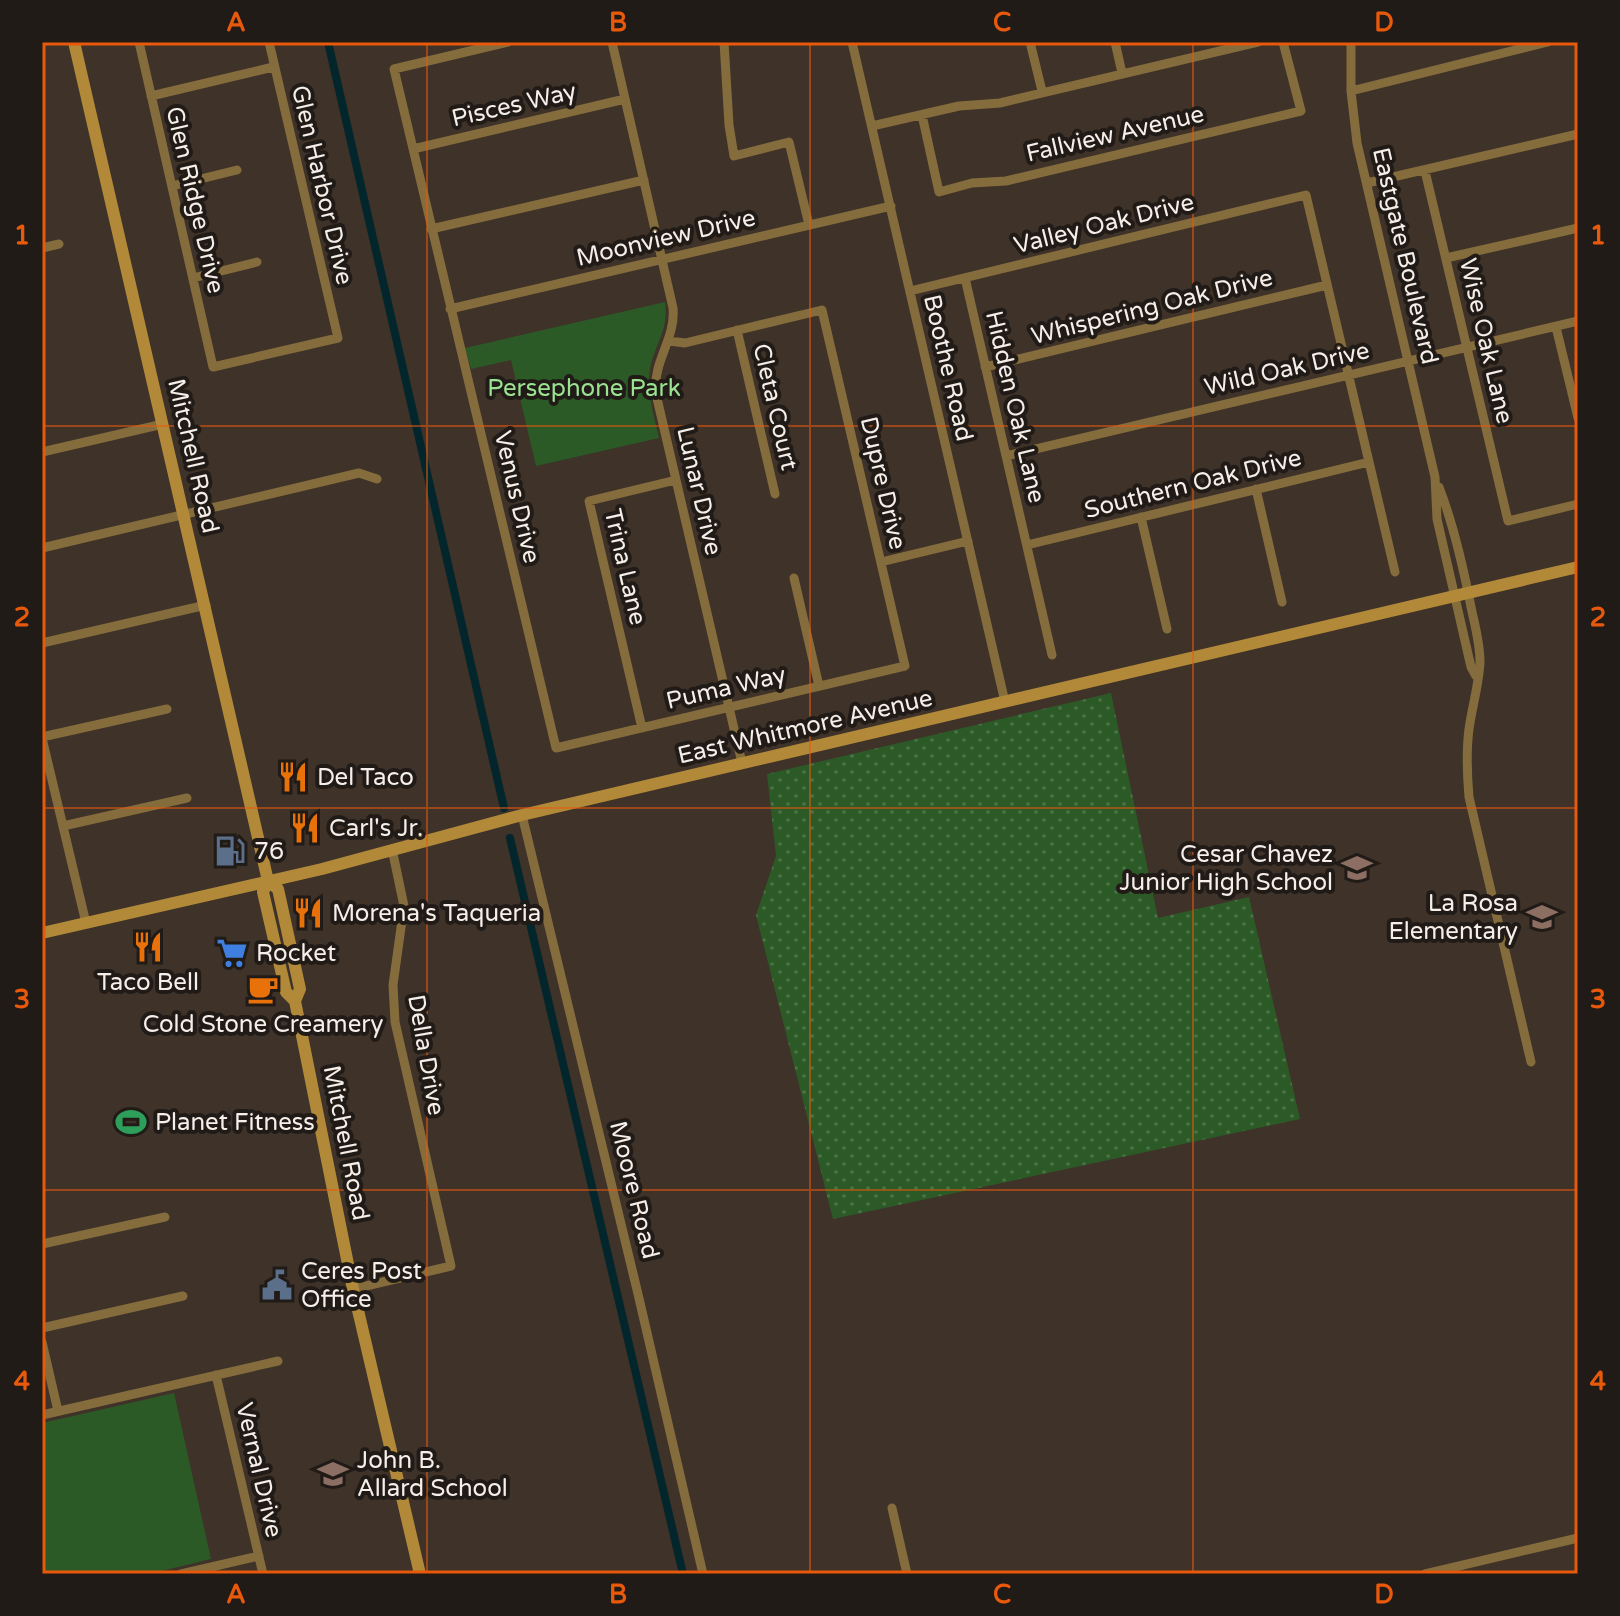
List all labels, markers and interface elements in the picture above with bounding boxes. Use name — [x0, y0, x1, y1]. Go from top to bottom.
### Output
text: A — [226, 7, 246, 38]
text: B — [609, 7, 627, 38]
text: C — [993, 7, 1011, 38]
text: D — [1374, 7, 1394, 38]
street label: Pisces Way — [449, 77, 579, 133]
street label: Glen Harbor Drive — [285, 83, 359, 287]
street label: Fallview Avenue — [1023, 99, 1207, 169]
street label: Glen Ridge Drive — [159, 104, 231, 296]
street label: Eastgate Boulevard — [1366, 145, 1444, 367]
street label: Valley Oak Drive — [1011, 188, 1197, 260]
street label: Moonview Drive — [574, 203, 758, 273]
text: 1 — [14, 220, 30, 251]
text: 1 — [1590, 220, 1606, 251]
street label: Wise Oak Lane — [1453, 255, 1519, 427]
street label: Whispering Oak Drive — [1028, 263, 1276, 351]
street label: Boothe Road — [917, 292, 979, 444]
street label: Hidden Oak Lane — [979, 308, 1051, 506]
street label: Wild Oak Drive — [1202, 336, 1372, 402]
street label: Cleta Court — [746, 341, 804, 473]
park label: Persephone Park — [487, 374, 681, 403]
street label: Mitchell Road — [161, 376, 225, 536]
street label: Dupre Drive — [854, 414, 912, 552]
street label: Lunar Drive — [670, 424, 728, 558]
street label: Venus Drive — [488, 428, 546, 566]
street label: Southern Oak Drive — [1082, 443, 1304, 525]
street label: Trina Lane — [598, 506, 652, 628]
text: 2 — [14, 602, 30, 633]
text: 2 — [1590, 602, 1606, 633]
street label: Puma Way — [663, 660, 789, 716]
street label: East Whitmore Avenue — [675, 684, 935, 770]
restaurant icon: Del Taco — [276, 760, 310, 794]
place label: Del Taco — [317, 763, 414, 792]
restaurant icon: Carl's Jr. — [288, 811, 322, 845]
place label: Carl's Jr. — [329, 814, 423, 843]
fuel station icon: 76 — [213, 834, 247, 868]
place label: 76 — [254, 837, 284, 866]
place label: Cesar Chavez Junior High School — [1119, 840, 1333, 897]
school or university icon: Cesar Chavez Junior High School — [1340, 851, 1374, 885]
place label: La Rosa Elementary — [1388, 889, 1518, 946]
restaurant icon: Morena's Taqueria — [291, 896, 325, 930]
place label: Morena's Taqueria — [332, 899, 541, 928]
school or university icon: La Rosa Elementary — [1525, 900, 1559, 934]
restaurant icon: Taco Bell — [131, 930, 165, 964]
supermarket icon: Rocket — [215, 936, 249, 970]
place label: Rocket — [256, 939, 336, 968]
place label: Taco Bell — [97, 968, 199, 997]
cafe icon: Cold Stone Creamery — [246, 972, 280, 1006]
text: 3 — [14, 984, 30, 1015]
text: 3 — [1590, 984, 1606, 1015]
street label: Della Drive — [401, 992, 451, 1118]
place label: Cold Stone Creamery — [143, 1010, 383, 1039]
street label: Mitchell Road — [317, 1063, 375, 1223]
sports icon: Planet Fitness — [114, 1105, 148, 1139]
place label: Planet Fitness — [155, 1108, 315, 1137]
street label: Moore Road — [603, 1118, 665, 1262]
place label: Ceres Post Office — [301, 1257, 422, 1314]
public building icon: Ceres Post Office — [260, 1268, 294, 1302]
text: 4 — [14, 1366, 30, 1397]
text: 4 — [1590, 1366, 1606, 1397]
street label: Vernal Drive — [229, 1400, 289, 1540]
place label: John B. Allard School — [357, 1446, 508, 1503]
school or university icon: John B. Allard School — [316, 1457, 350, 1491]
text: A — [226, 1579, 246, 1610]
text: B — [609, 1579, 627, 1610]
text: C — [993, 1579, 1011, 1610]
text: D — [1374, 1579, 1394, 1610]

